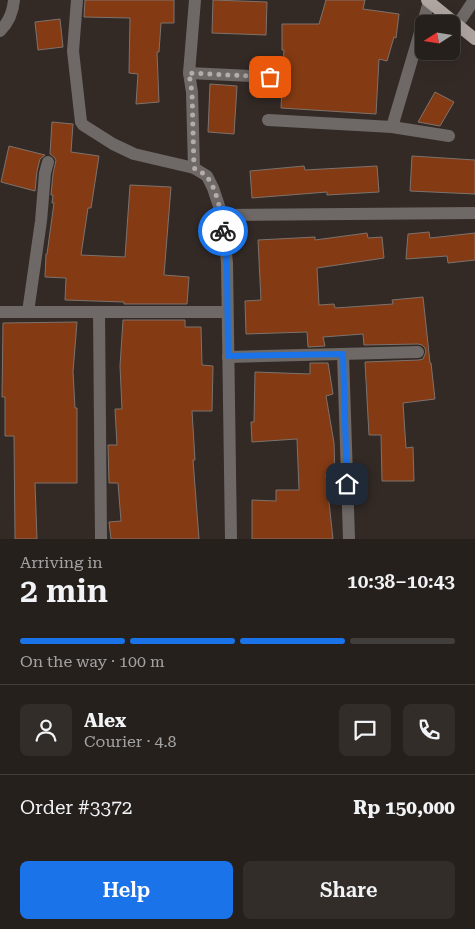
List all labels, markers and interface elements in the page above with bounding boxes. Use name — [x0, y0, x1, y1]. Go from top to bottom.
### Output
north arrow — [415, 15, 460, 60]
map controls — [415, 15, 460, 60]
pin — [249, 56, 291, 98]
icon: bag — [256, 63, 284, 91]
courier — [198, 206, 248, 256]
icon: bike — [209, 217, 237, 245]
pin — [326, 463, 368, 505]
icon: home — [333, 470, 361, 498]
text: Arriving in — [20, 553, 103, 572]
text: 10:38–10:43 — [347, 570, 455, 593]
text: 2 min — [20, 572, 108, 610]
text: On the way · 100 m — [20, 652, 165, 671]
button: person — [20, 704, 72, 756]
button: chat — [339, 704, 391, 756]
button: phone — [403, 704, 455, 756]
text: Alex — [84, 709, 126, 732]
text: Courier · 4.8 — [84, 732, 177, 751]
text: Order #3372 — [20, 796, 132, 819]
text: Rp 150,000 — [353, 796, 455, 819]
button: Help — [20, 861, 233, 919]
button: Share — [243, 861, 455, 919]

